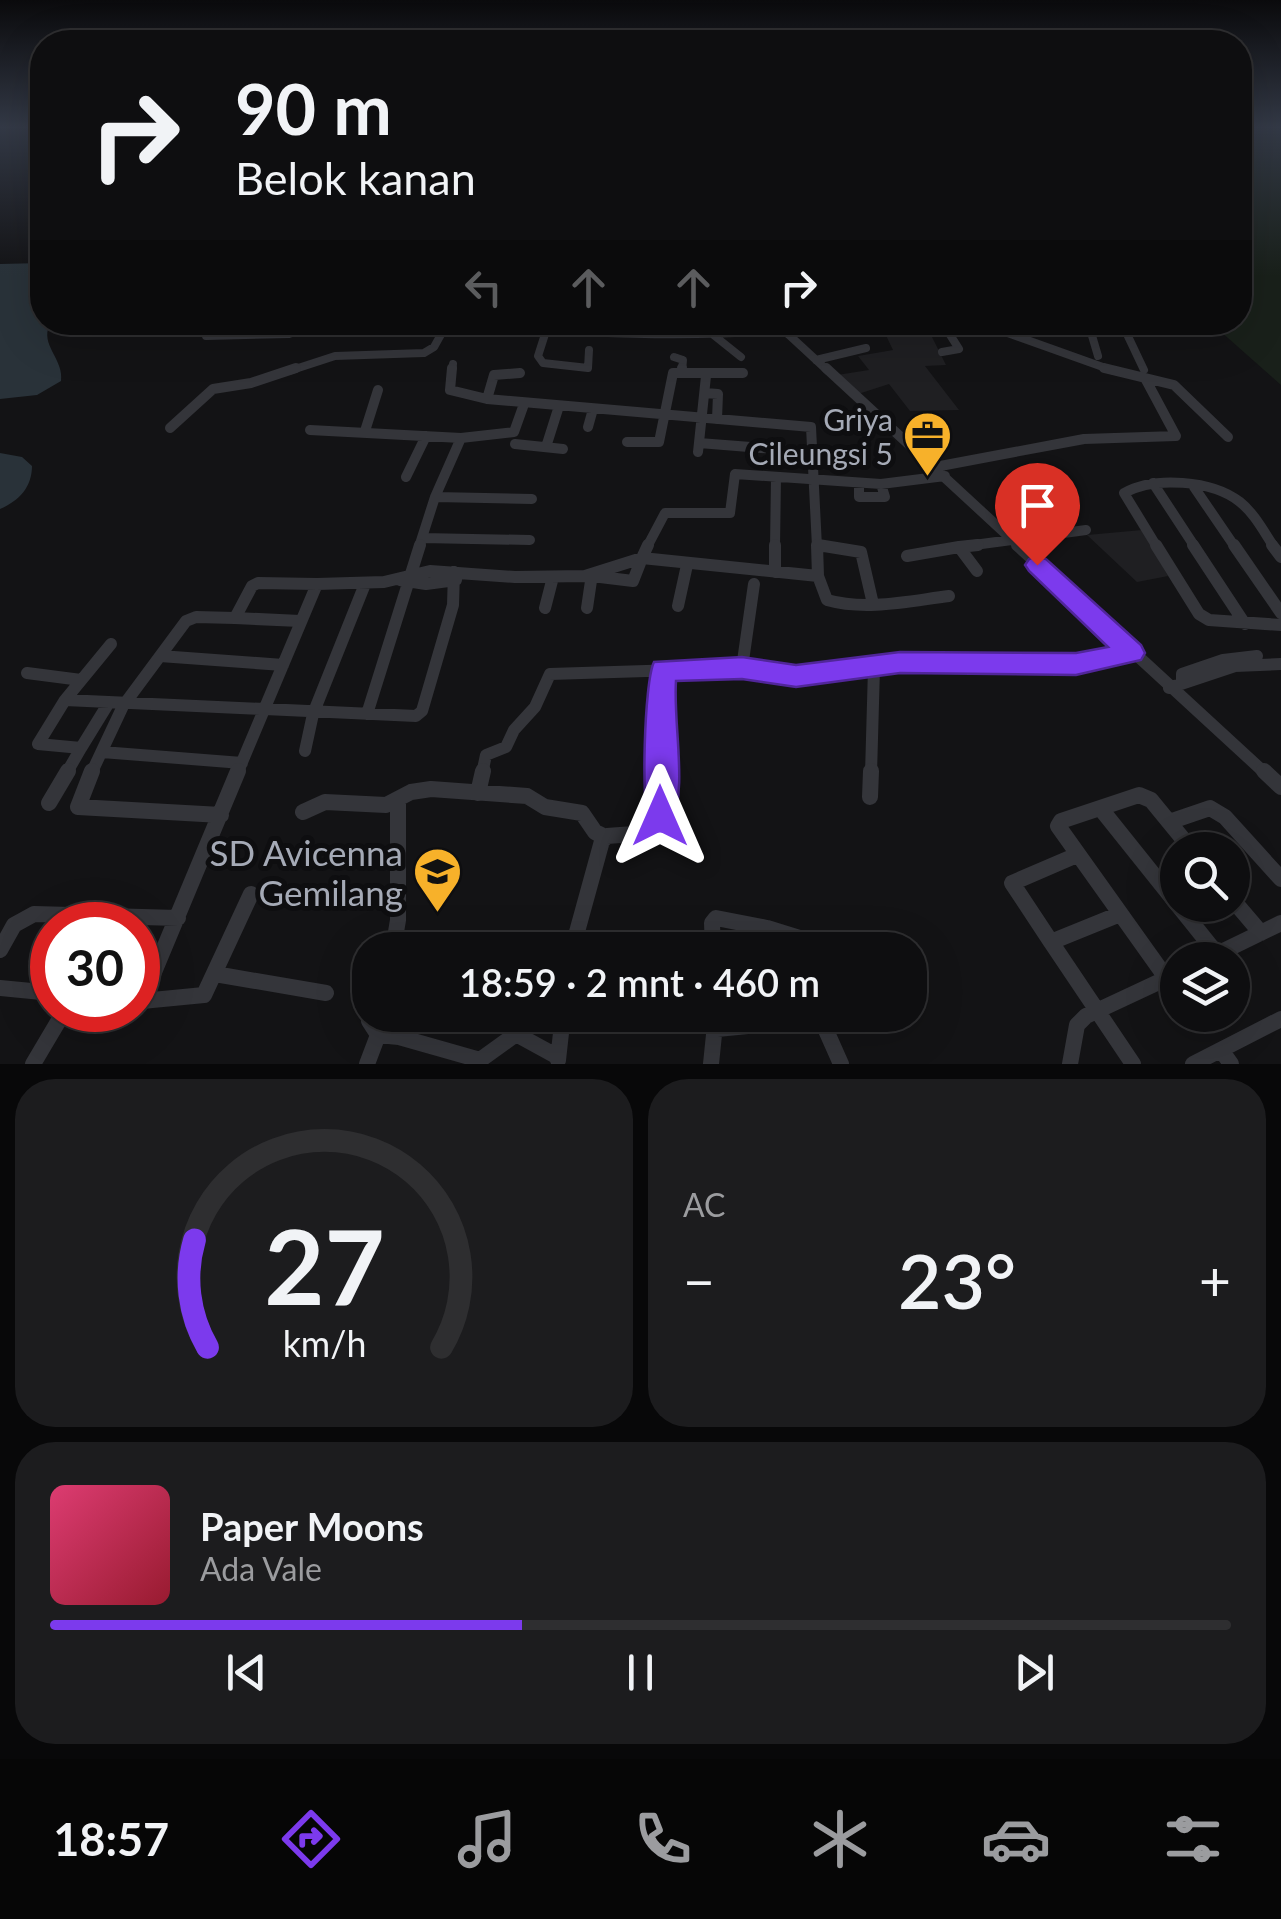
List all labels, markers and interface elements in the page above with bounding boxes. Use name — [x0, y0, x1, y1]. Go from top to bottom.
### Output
text: 90 m — [235, 66, 392, 150]
icon: right — [70, 70, 200, 200]
text: Belok kanan — [235, 151, 476, 205]
icon: left — [456, 260, 511, 315]
icon: ahead — [561, 260, 616, 315]
icon: ahead — [666, 260, 721, 315]
icon: right — [771, 260, 826, 315]
place label: Griya Cileungsi 5 — [749, 401, 893, 471]
office icon: Griya Cileungsi 5 — [902, 410, 954, 478]
pin — [995, 463, 1080, 566]
icon: arrive — [1010, 478, 1065, 533]
position arrow — [608, 764, 712, 868]
place label: SD Avicenna Gemilang — [210, 831, 403, 913]
map controls — [1160, 832, 1250, 1032]
button: search — [1160, 832, 1250, 922]
school or university icon: SD Avicenna Gemilang — [412, 846, 464, 914]
speed limit sign: 30 — [30, 902, 160, 1032]
button: layers — [1160, 942, 1250, 1032]
text: 18:59 · 2 mnt · 460 m — [459, 959, 820, 1005]
text: AC — [683, 1185, 725, 1224]
text: 27 — [264, 1202, 384, 1327]
text: 23° — [898, 1235, 1016, 1325]
text: − — [683, 1247, 715, 1313]
text: + — [1199, 1247, 1231, 1313]
text: km/h — [282, 1322, 366, 1365]
text: Paper Moons — [200, 1503, 424, 1549]
text: Ada Vale — [200, 1549, 322, 1588]
icon: previous — [219, 1645, 274, 1700]
icon: pause — [613, 1645, 668, 1700]
icon: next — [1007, 1645, 1062, 1700]
icon: directions — [276, 1804, 346, 1874]
icon: music — [452, 1804, 522, 1874]
icon: phone — [628, 1804, 698, 1874]
icon: climate — [805, 1804, 875, 1874]
icon: car — [981, 1804, 1051, 1874]
icon: filters — [1158, 1804, 1228, 1874]
text: 18:57 — [53, 1812, 169, 1866]

